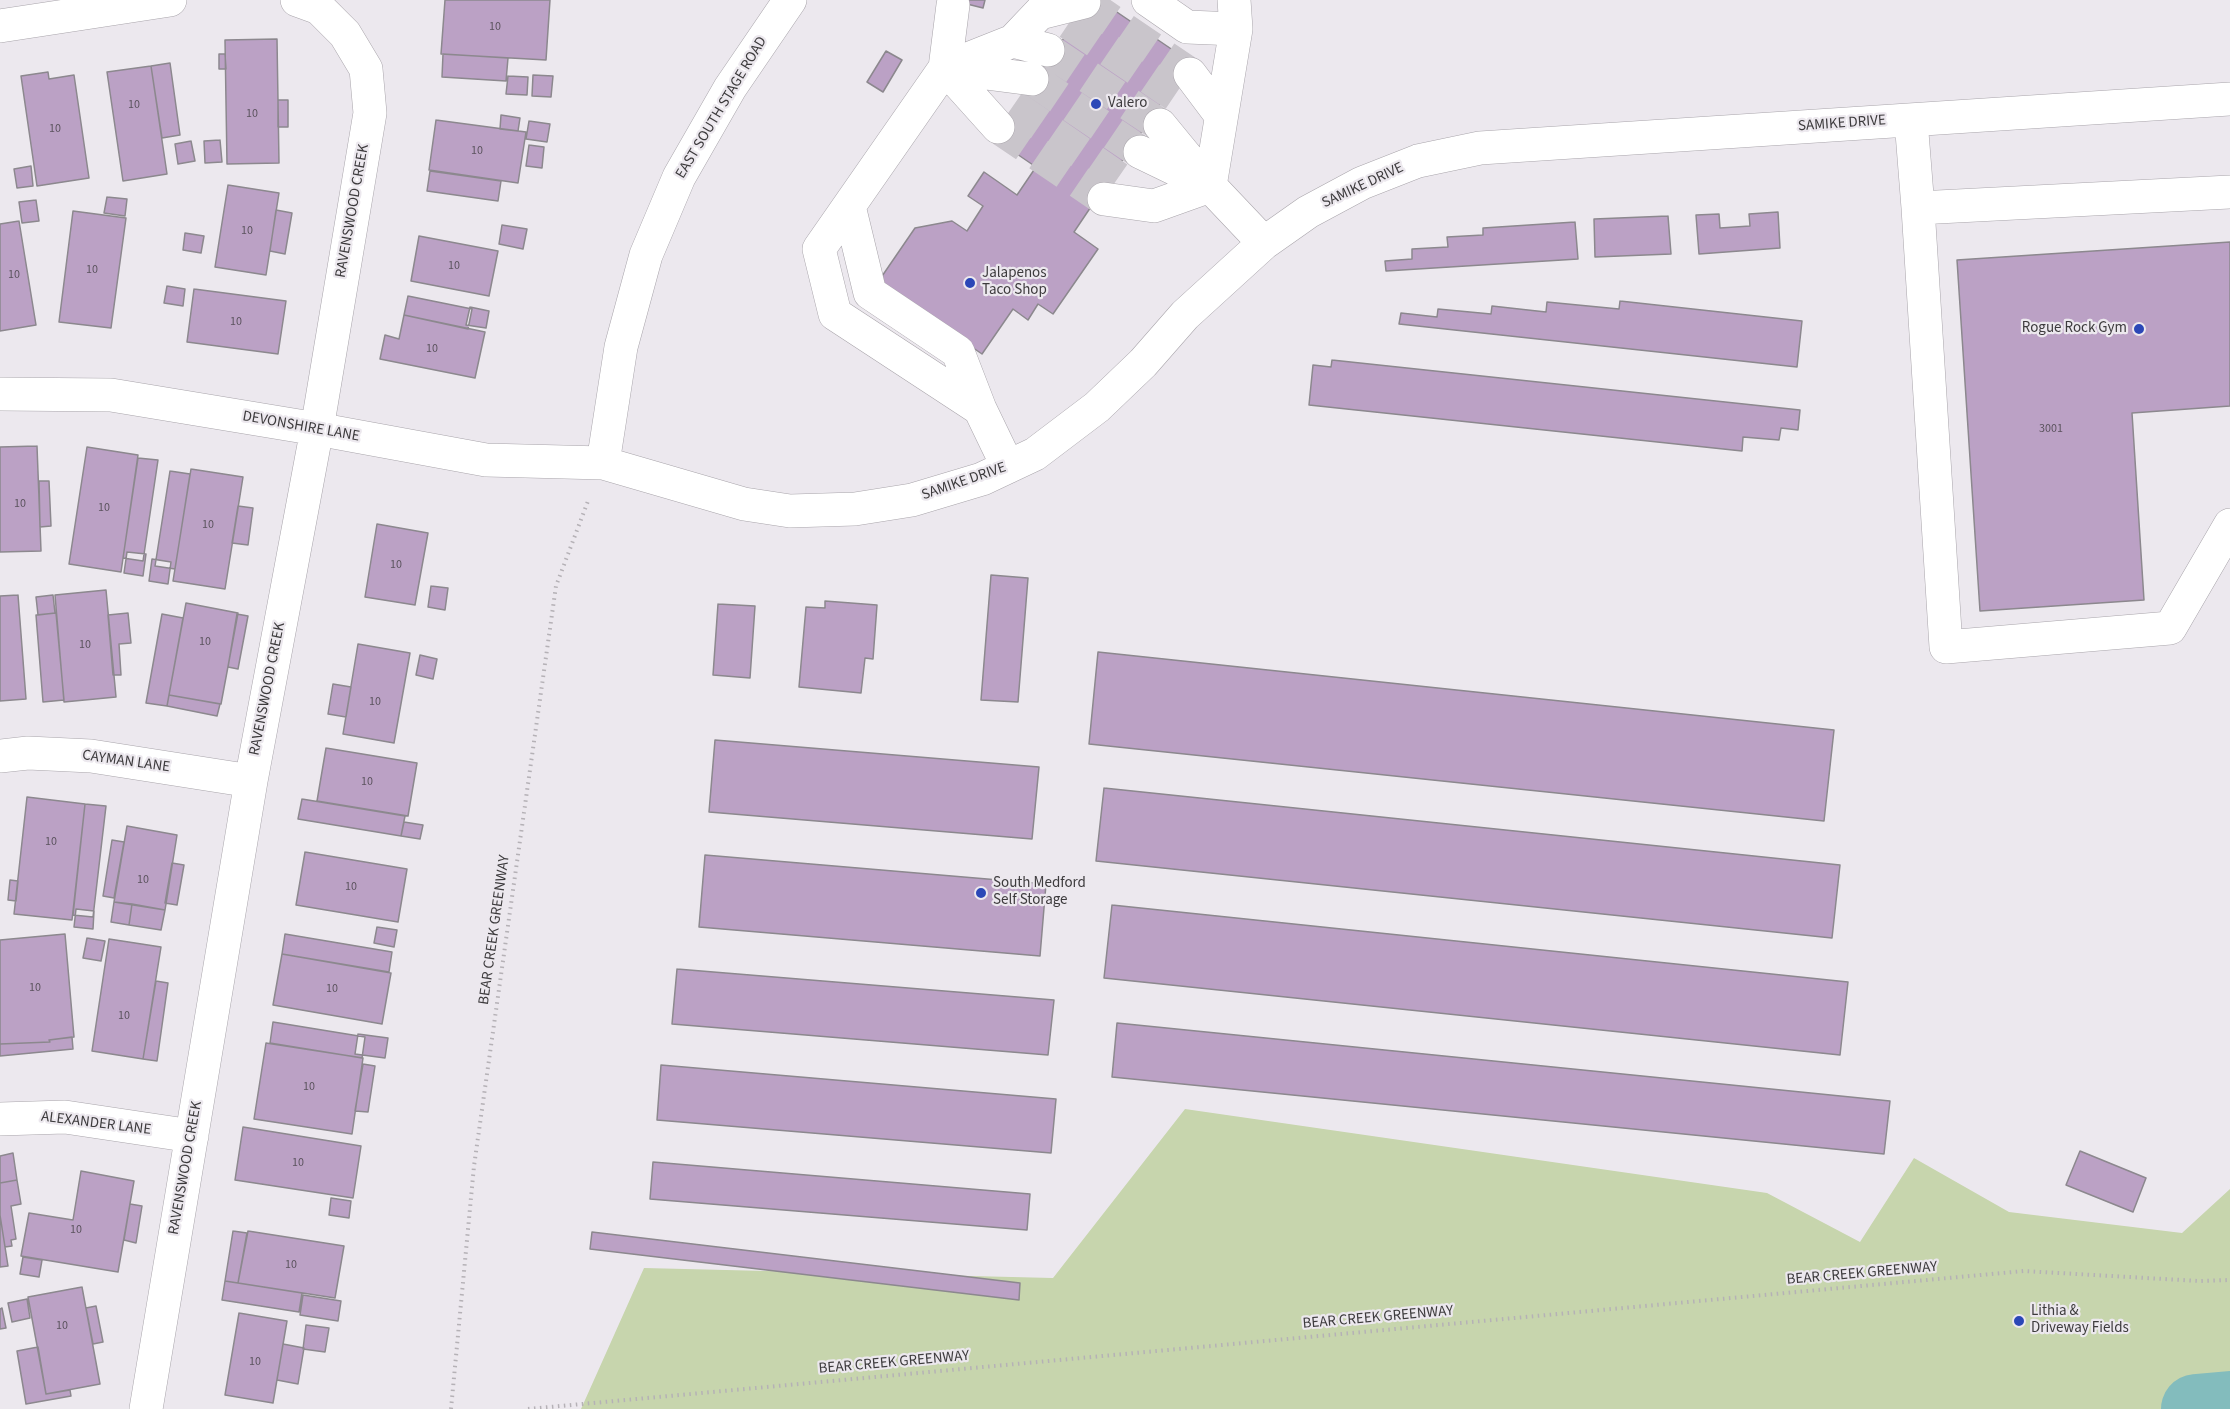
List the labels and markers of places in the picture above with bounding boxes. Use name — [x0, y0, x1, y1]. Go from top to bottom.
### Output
place label: Valero — [1108, 95, 1147, 113]
marker: Valero — [1089, 97, 1103, 111]
place label: Jalapenos Taco Shop — [982, 265, 1047, 300]
marker: Jalapenos Taco Shop — [963, 276, 977, 290]
place label: Rogue Rock Gym — [2022, 320, 2127, 338]
marker: Rogue Rock Gym — [2132, 322, 2146, 336]
place label: South Medford Self Storage — [993, 875, 1086, 910]
marker: South Medford Self Storage — [974, 886, 988, 900]
place label: Lithia & Driveway Fields — [2031, 1303, 2129, 1338]
marker: Lithia & Driveway Fields — [2012, 1314, 2026, 1328]

